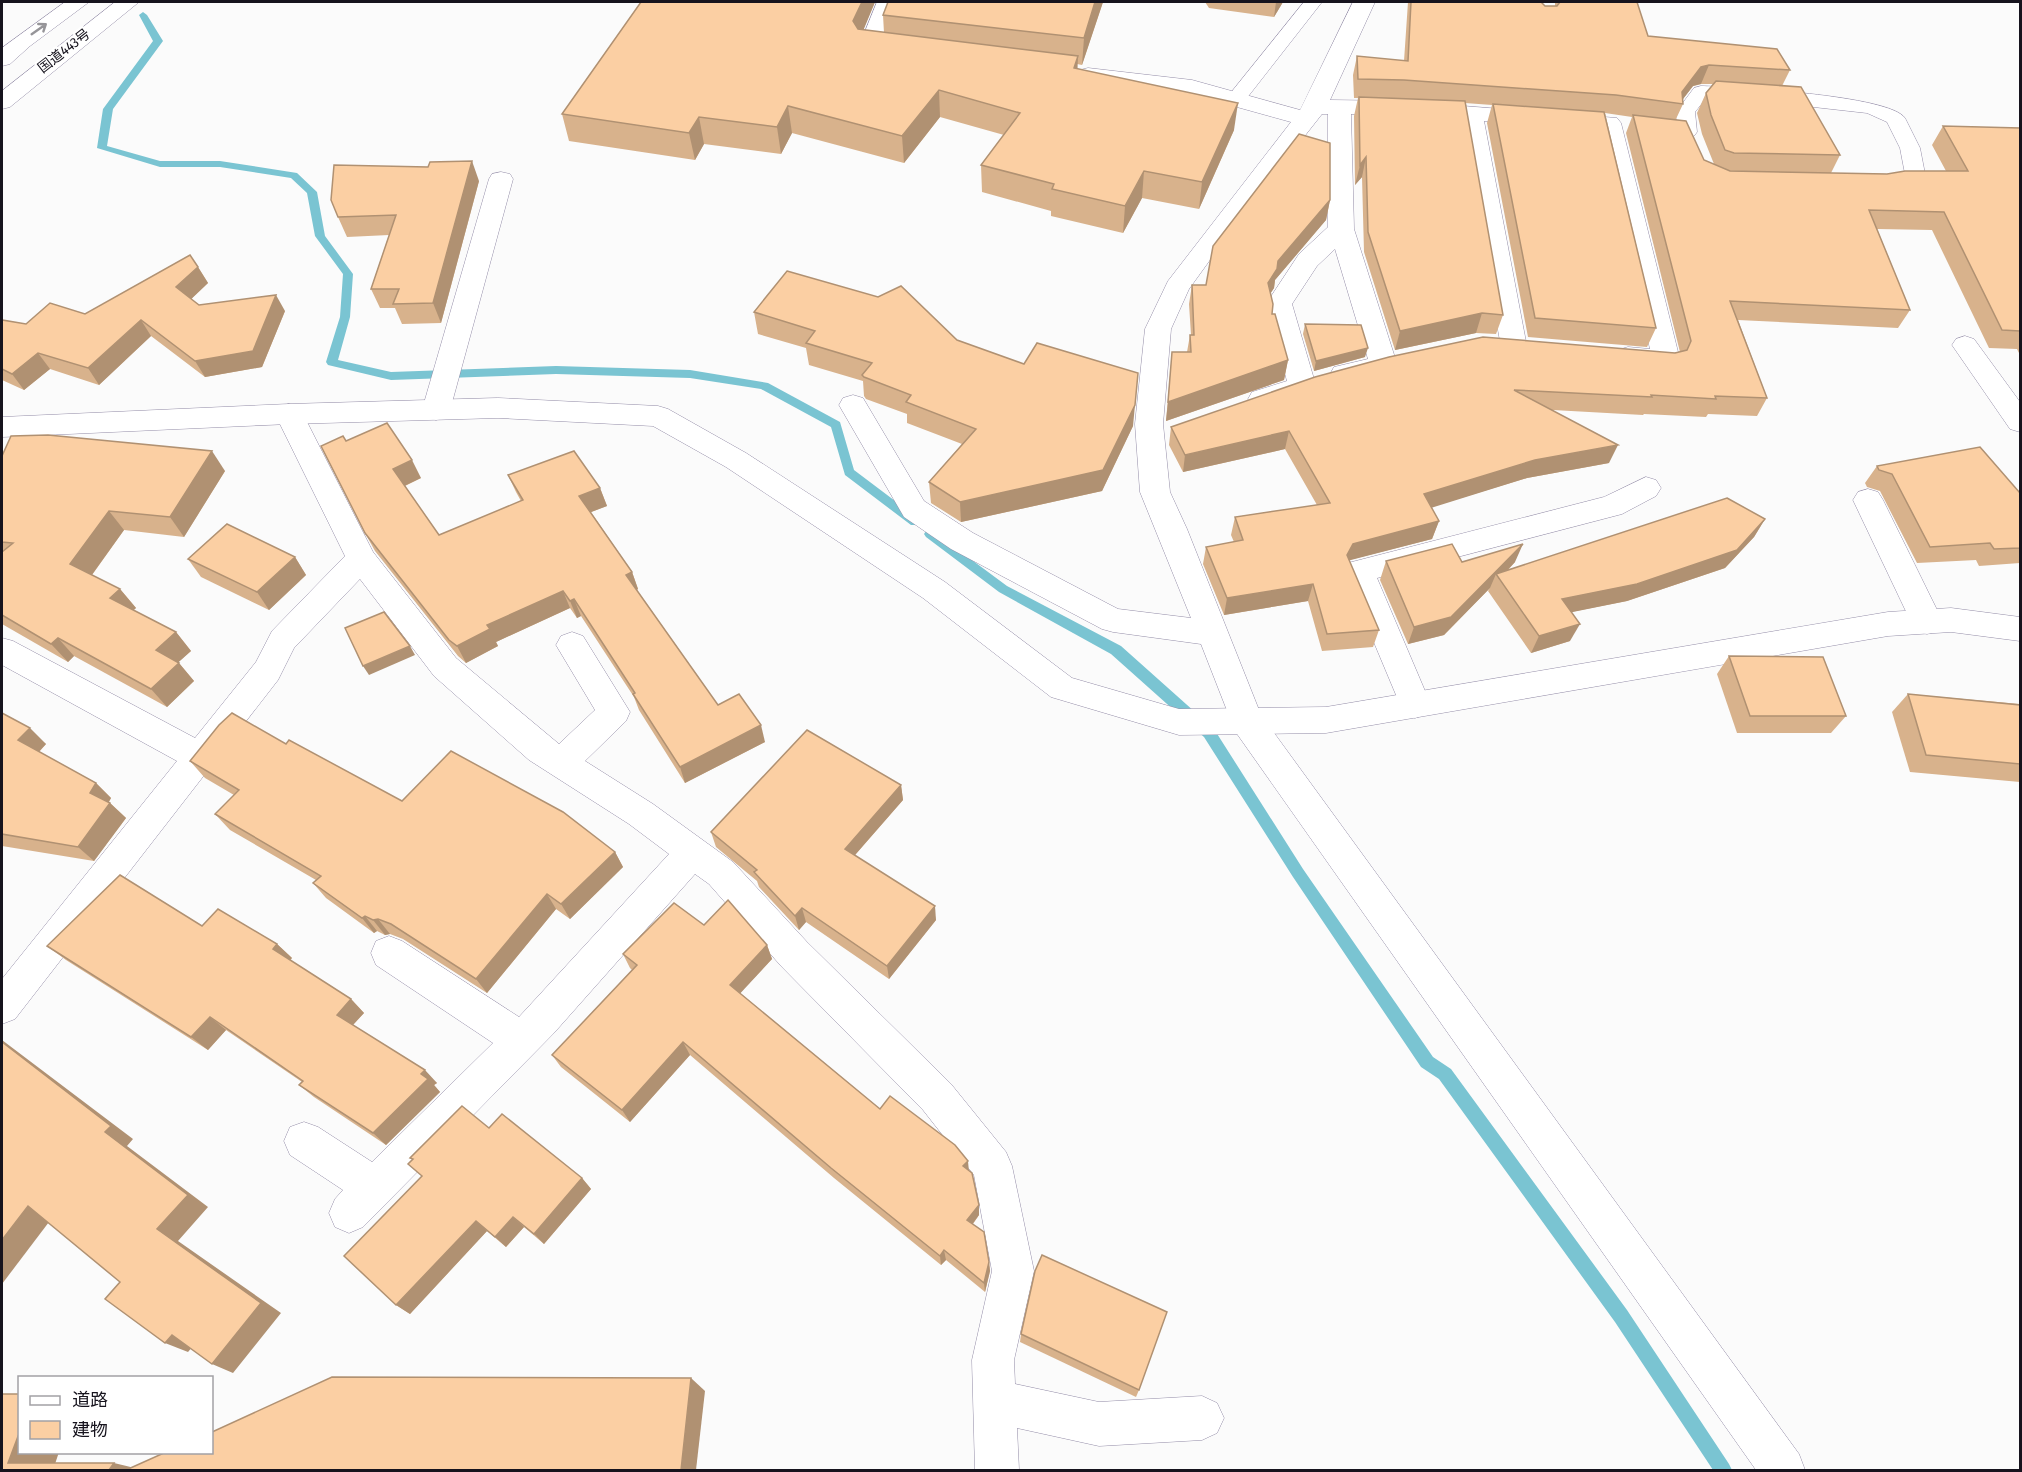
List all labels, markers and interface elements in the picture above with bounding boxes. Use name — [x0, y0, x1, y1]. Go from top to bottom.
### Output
one-way arrow — [30, 23, 47, 35]
street label: 国道443号 — [34, 25, 94, 77]
legend — [18, 1376, 213, 1454]
text: 道路 — [72, 1389, 108, 1411]
text: 建物 — [72, 1419, 108, 1441]

